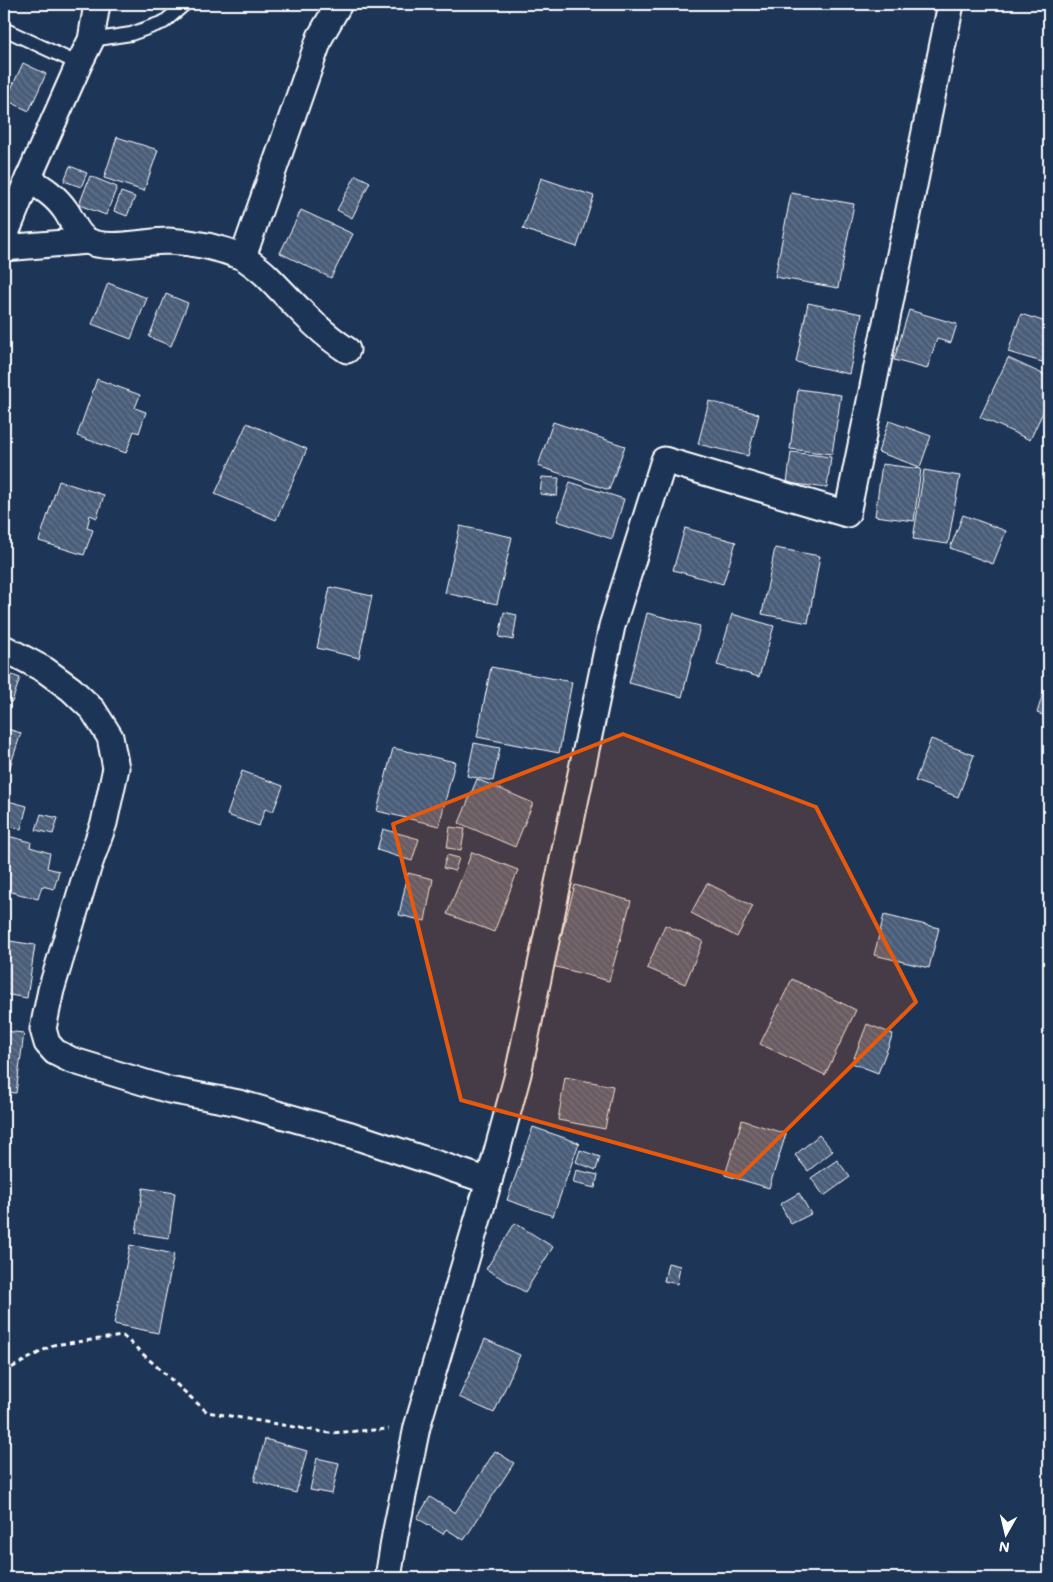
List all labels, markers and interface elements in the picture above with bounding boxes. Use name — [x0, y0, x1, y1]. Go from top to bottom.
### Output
north arrow — [980, 1510, 1030, 1560]
text: N — [998, 1537, 1011, 1558]

